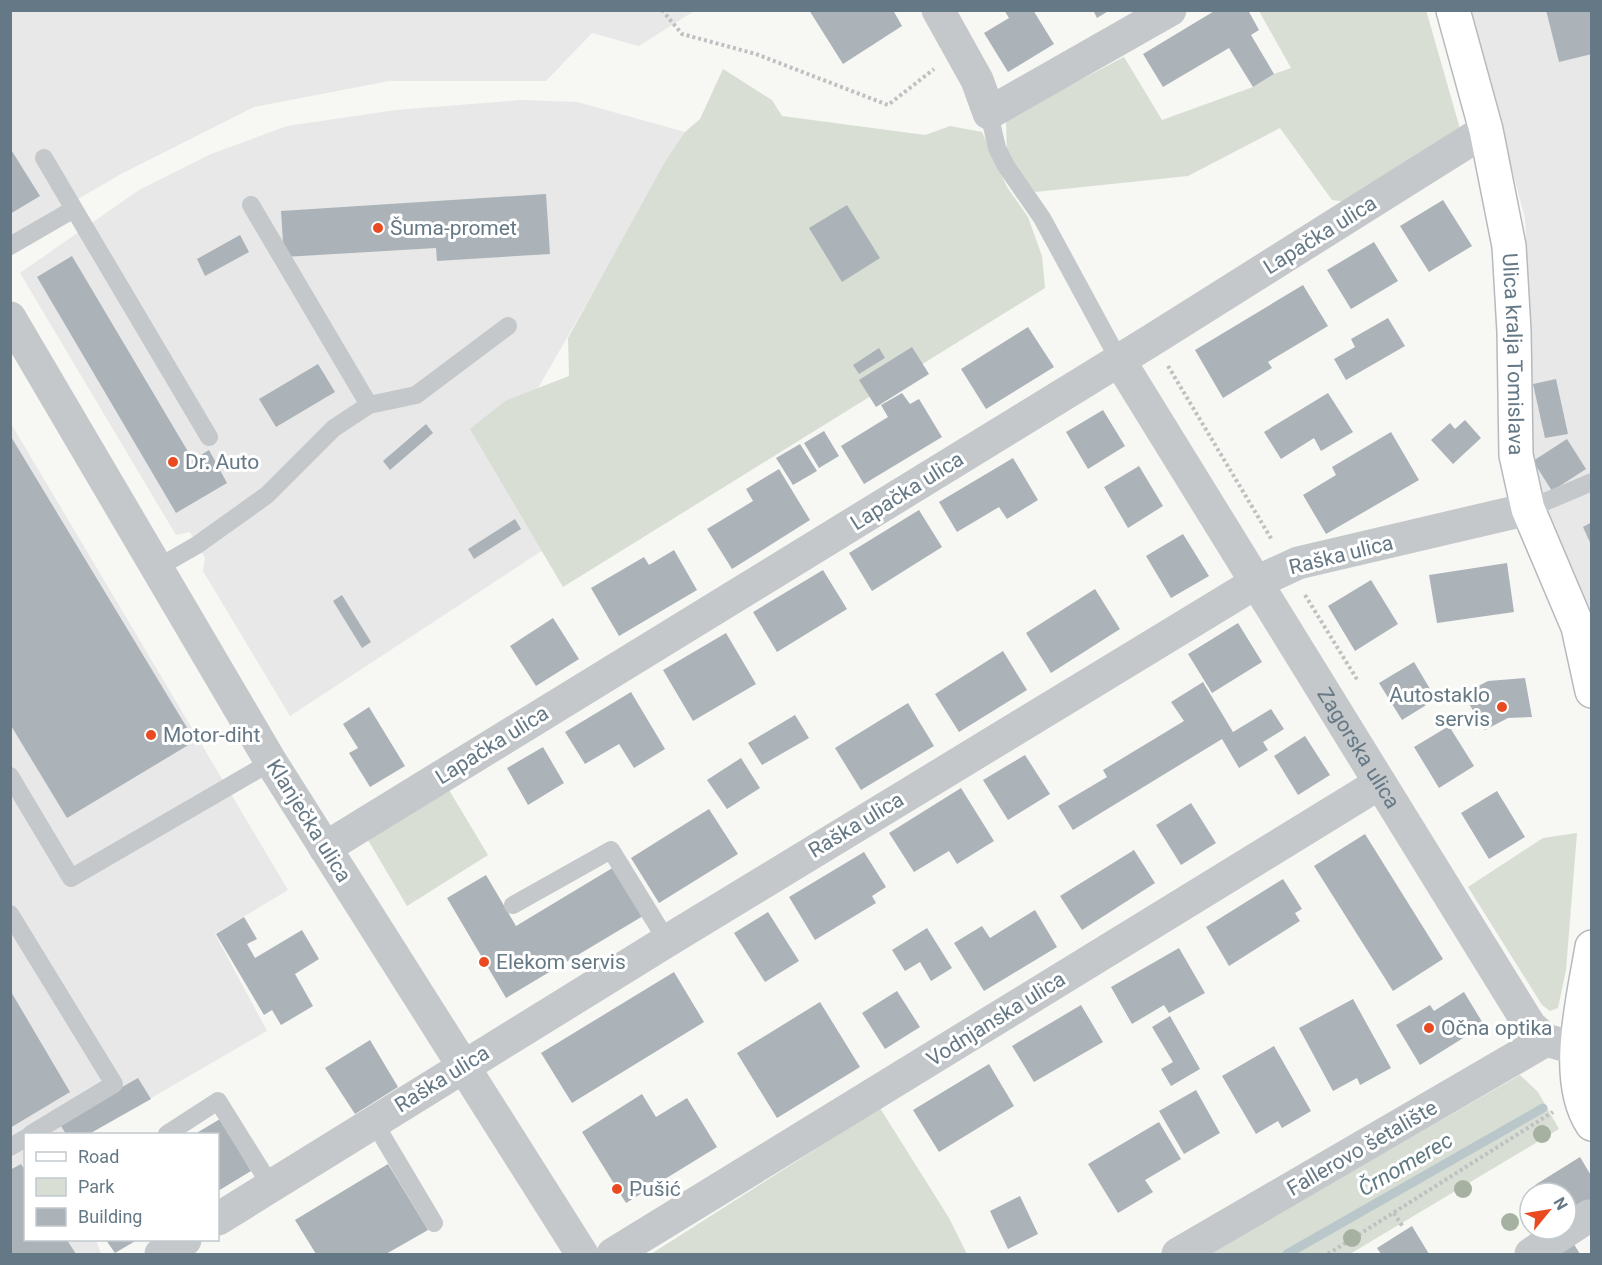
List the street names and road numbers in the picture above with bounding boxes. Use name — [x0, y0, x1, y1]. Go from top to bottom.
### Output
street label: Lapačka ulica — [1259, 191, 1381, 279]
street label: Ulica kralja Tomislava — [1497, 252, 1528, 456]
street label: Lapačka ulica — [846, 447, 968, 535]
street label: Raška ulica — [1286, 530, 1396, 580]
street label: Zagorska ulica — [1312, 683, 1405, 813]
street label: Lapačka ulica — [431, 701, 553, 789]
street label: Klanječka ulica — [262, 755, 356, 887]
street label: Raška ulica — [804, 787, 908, 863]
street label: Vodnjanska ulica — [922, 967, 1070, 1071]
street label: Raška ulica — [390, 1041, 494, 1117]
street label: Fallerovo šetalište — [1283, 1095, 1441, 1201]

